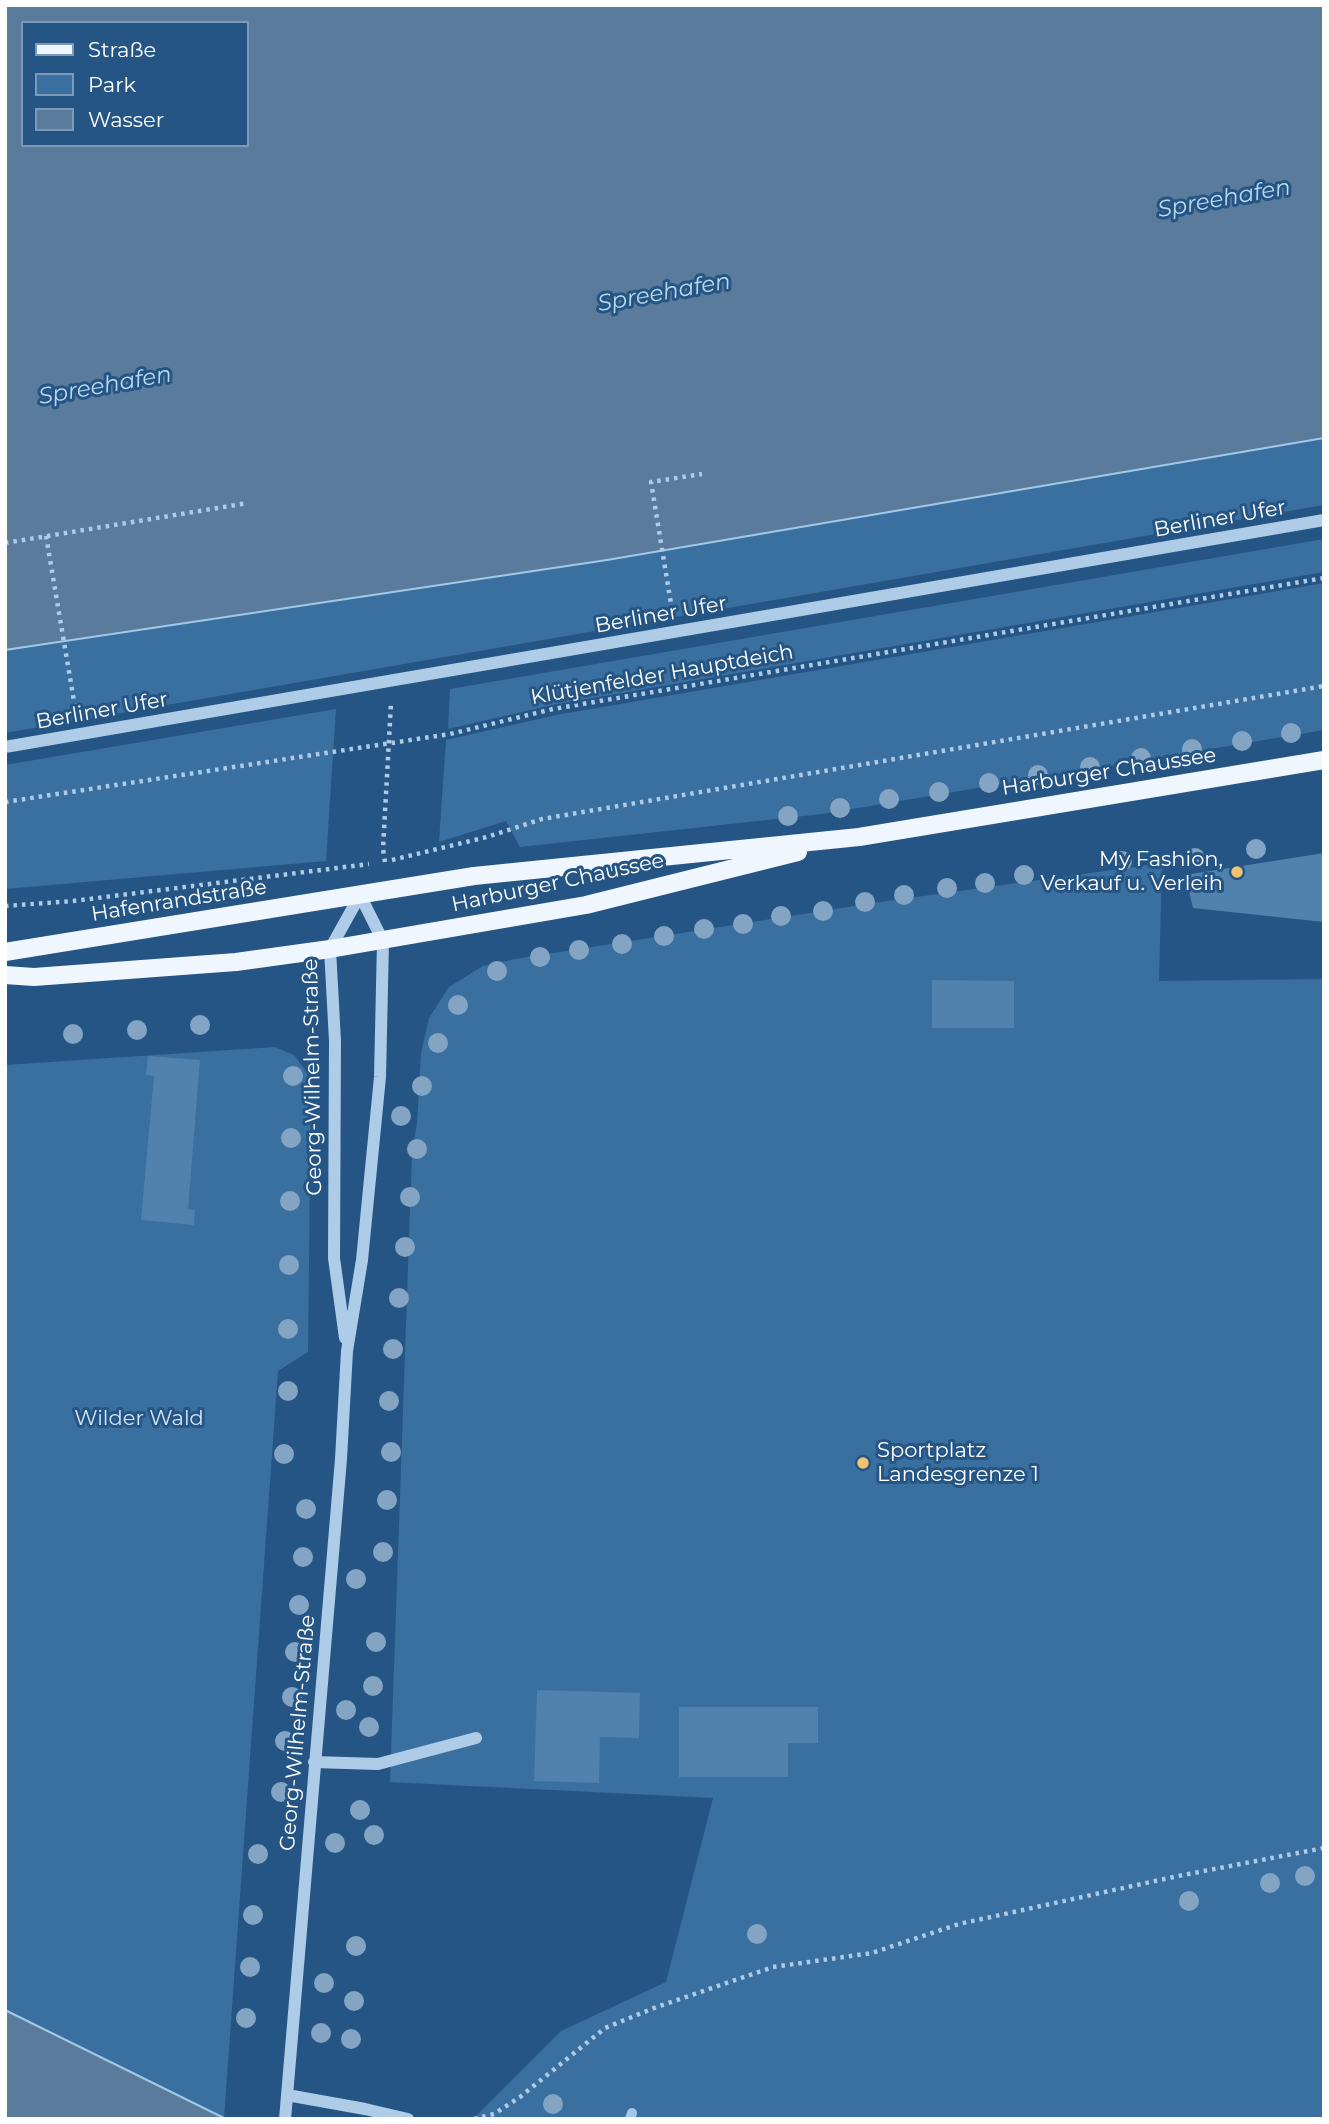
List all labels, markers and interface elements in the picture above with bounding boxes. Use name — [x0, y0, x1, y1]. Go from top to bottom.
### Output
legend — [21, 21, 248, 147]
text: Straße — [88, 37, 156, 62]
text: Park — [88, 72, 136, 97]
text: Wasser — [88, 107, 164, 132]
water label: Spreehafen — [1155, 174, 1293, 224]
water label: Spreehafen — [595, 268, 733, 318]
water label: Spreehafen — [36, 361, 174, 411]
street label: Berliner Ufer — [1152, 495, 1288, 543]
street label: Berliner Ufer — [593, 591, 729, 639]
street label: Klütjenfelder Hauptdeich — [529, 639, 795, 711]
street label: Berliner Ufer — [34, 687, 170, 735]
street label: Harburger Chaussee — [1000, 743, 1218, 801]
place label: My Fashion, Verkauf u. Verleih — [1040, 847, 1223, 897]
street label: Harburger Chaussee — [449, 848, 667, 918]
marker: My Fashion, Verkauf u. Verleih — [1229, 864, 1245, 880]
street label: Hafenrandstraße — [90, 875, 268, 927]
street label: Georg-Wilhelm-Straße — [298, 958, 328, 1196]
park label: Wilder Wald — [74, 1406, 204, 1432]
place label: Sportplatz Landesgrenze 1 — [877, 1438, 1039, 1488]
marker: Sportplatz Landesgrenze 1 — [855, 1455, 871, 1471]
street label: Georg-Wilhelm-Straße — [275, 1614, 321, 1852]

